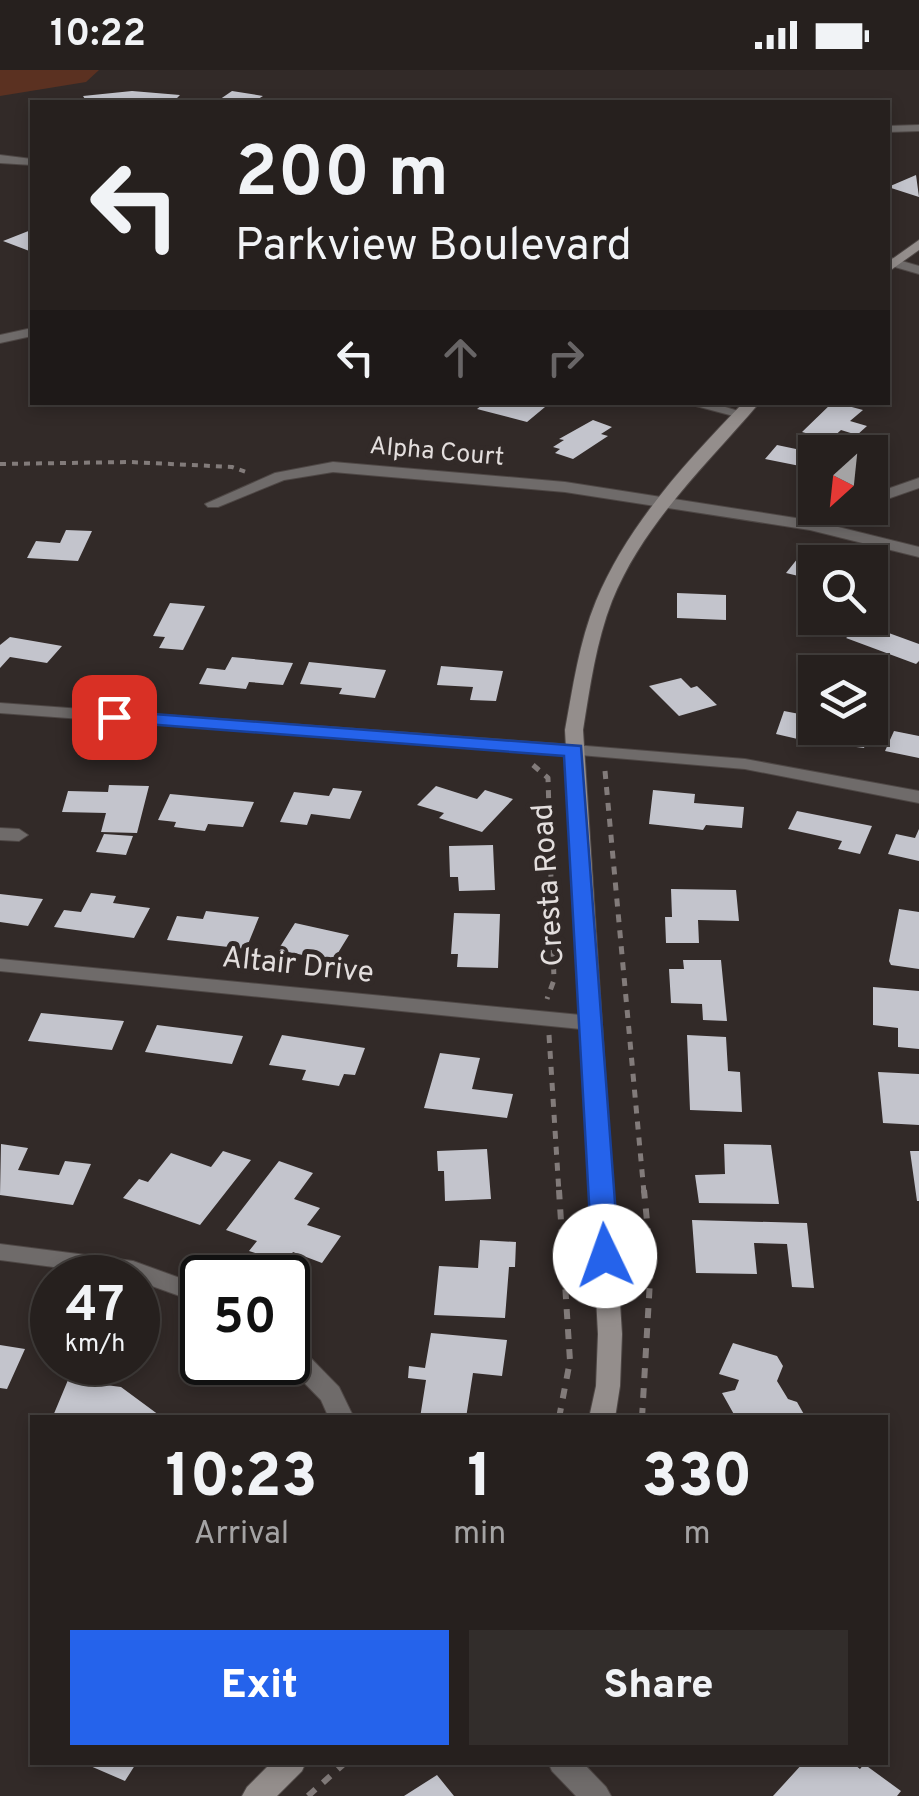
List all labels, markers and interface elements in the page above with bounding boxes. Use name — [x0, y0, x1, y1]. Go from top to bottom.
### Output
text: 10:22 — [50, 11, 146, 60]
text: 200 m — [235, 132, 449, 221]
icon: left — [70, 140, 200, 270]
text: Parkview Boulevard — [235, 219, 632, 276]
icon: left — [328, 330, 383, 385]
icon: ahead — [433, 330, 488, 385]
icon: right — [538, 330, 593, 385]
street label: Alpha Court — [368, 431, 505, 475]
north arrow — [798, 435, 888, 525]
map controls — [798, 435, 888, 745]
button: search — [798, 545, 888, 635]
button: layers — [798, 655, 888, 745]
pin — [72, 675, 157, 760]
icon: arrive — [87, 690, 142, 745]
street label: Cresta Road — [525, 802, 574, 968]
street label: Altair Drive — [220, 940, 375, 993]
position arrow — [553, 1204, 657, 1308]
speed limit sign: 50 — [180, 1255, 310, 1385]
text: 47 — [66, 1276, 124, 1339]
text: km/h — [65, 1329, 125, 1361]
text: 10:23 — [166, 1442, 317, 1518]
text: 1 — [467, 1442, 492, 1518]
text: 330 — [642, 1442, 752, 1518]
text: Arrival — [194, 1515, 289, 1555]
text: min — [453, 1515, 506, 1555]
text: m — [684, 1515, 711, 1555]
button: Exit — [70, 1630, 449, 1745]
button: Share — [469, 1630, 848, 1745]

